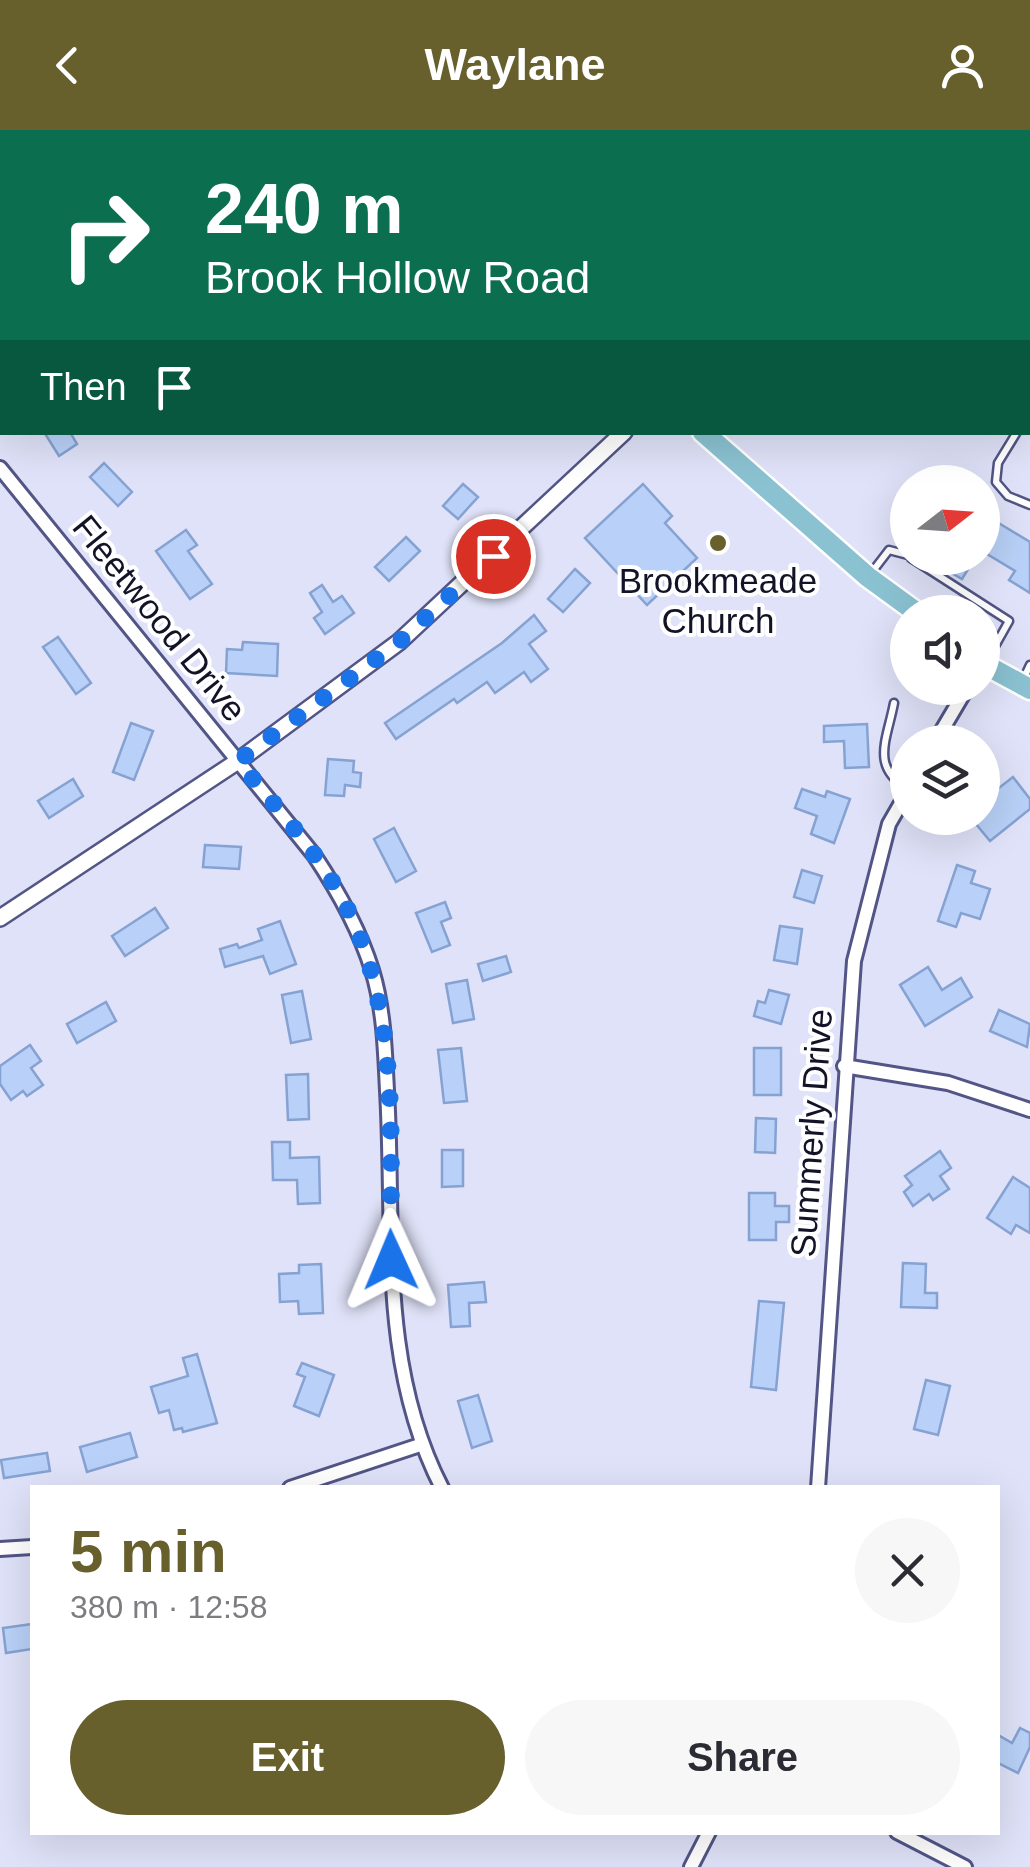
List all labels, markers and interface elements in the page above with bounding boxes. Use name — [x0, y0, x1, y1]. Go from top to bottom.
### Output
icon: back — [40, 38, 95, 93]
icon: person — [935, 38, 990, 93]
text: Waylane — [425, 39, 605, 90]
icon: right — [40, 170, 170, 300]
text: 240 m — [205, 170, 403, 248]
text: Brook Hollow Road — [205, 252, 590, 303]
icon: arrive — [147, 360, 202, 415]
text: Then — [40, 366, 127, 408]
north arrow — [890, 465, 1000, 575]
map controls — [890, 465, 1000, 835]
street label: Fleetwood Drive — [65, 507, 255, 729]
pin — [451, 514, 536, 599]
icon: arrive — [466, 529, 521, 584]
marker: Brookmeade Church — [707, 532, 729, 554]
place label: Brookmeade Church — [619, 561, 817, 640]
button: sound — [890, 595, 1000, 705]
button: layers — [890, 725, 1000, 835]
street label: Summerly Drive — [783, 1007, 839, 1259]
position arrow — [339, 1208, 443, 1312]
text: 5 min — [70, 1518, 227, 1585]
button: close — [855, 1518, 960, 1623]
text: 380 m · 12:58 — [70, 1589, 267, 1625]
button: Exit — [70, 1700, 505, 1815]
button: Share — [525, 1700, 960, 1815]

